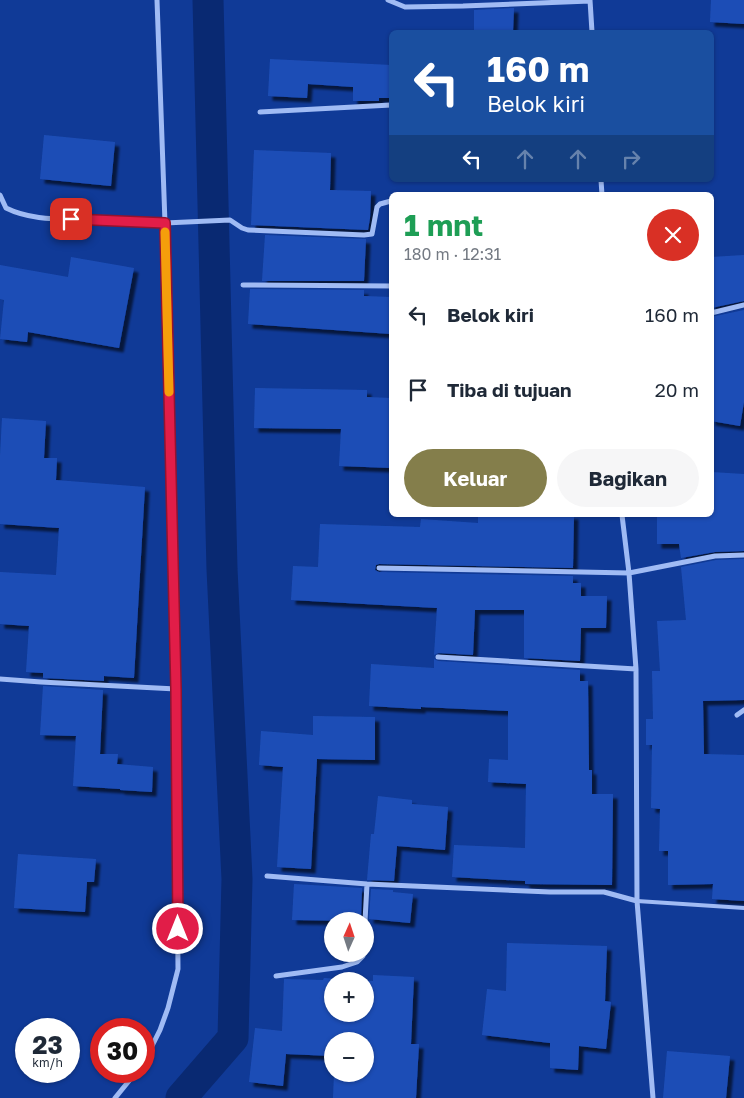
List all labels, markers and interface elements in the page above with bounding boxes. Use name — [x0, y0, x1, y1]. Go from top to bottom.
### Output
text: 160 m — [487, 48, 589, 90]
icon: left — [404, 50, 469, 115]
text: Belok kiri — [487, 90, 585, 117]
icon: left — [458, 145, 486, 173]
icon: ahead — [511, 145, 539, 173]
icon: ahead — [564, 145, 592, 173]
icon: right — [617, 145, 645, 173]
pin — [50, 198, 92, 240]
icon: arrive — [57, 205, 85, 233]
text: 1 mnt — [404, 207, 483, 243]
button: close — [647, 209, 699, 261]
text: 180 m · 12:31 — [404, 244, 501, 264]
icon: left — [404, 301, 432, 329]
text: Belok kiri — [447, 303, 534, 326]
text: 160 m — [645, 303, 699, 326]
icon: arrive — [404, 376, 432, 404]
text: Tiba di tujuan — [447, 378, 572, 401]
text: 20 m — [655, 378, 699, 401]
button: Keluar — [404, 449, 547, 507]
button: Bagikan — [557, 449, 699, 507]
position arrow — [151, 902, 203, 954]
north arrow — [324, 912, 374, 962]
map controls — [324, 912, 374, 1082]
button: + — [324, 972, 374, 1022]
speed limit sign: 30 — [90, 1018, 155, 1083]
text: 23 — [32, 1029, 63, 1060]
button: − — [324, 1032, 374, 1082]
text: km/h — [32, 1055, 63, 1070]

